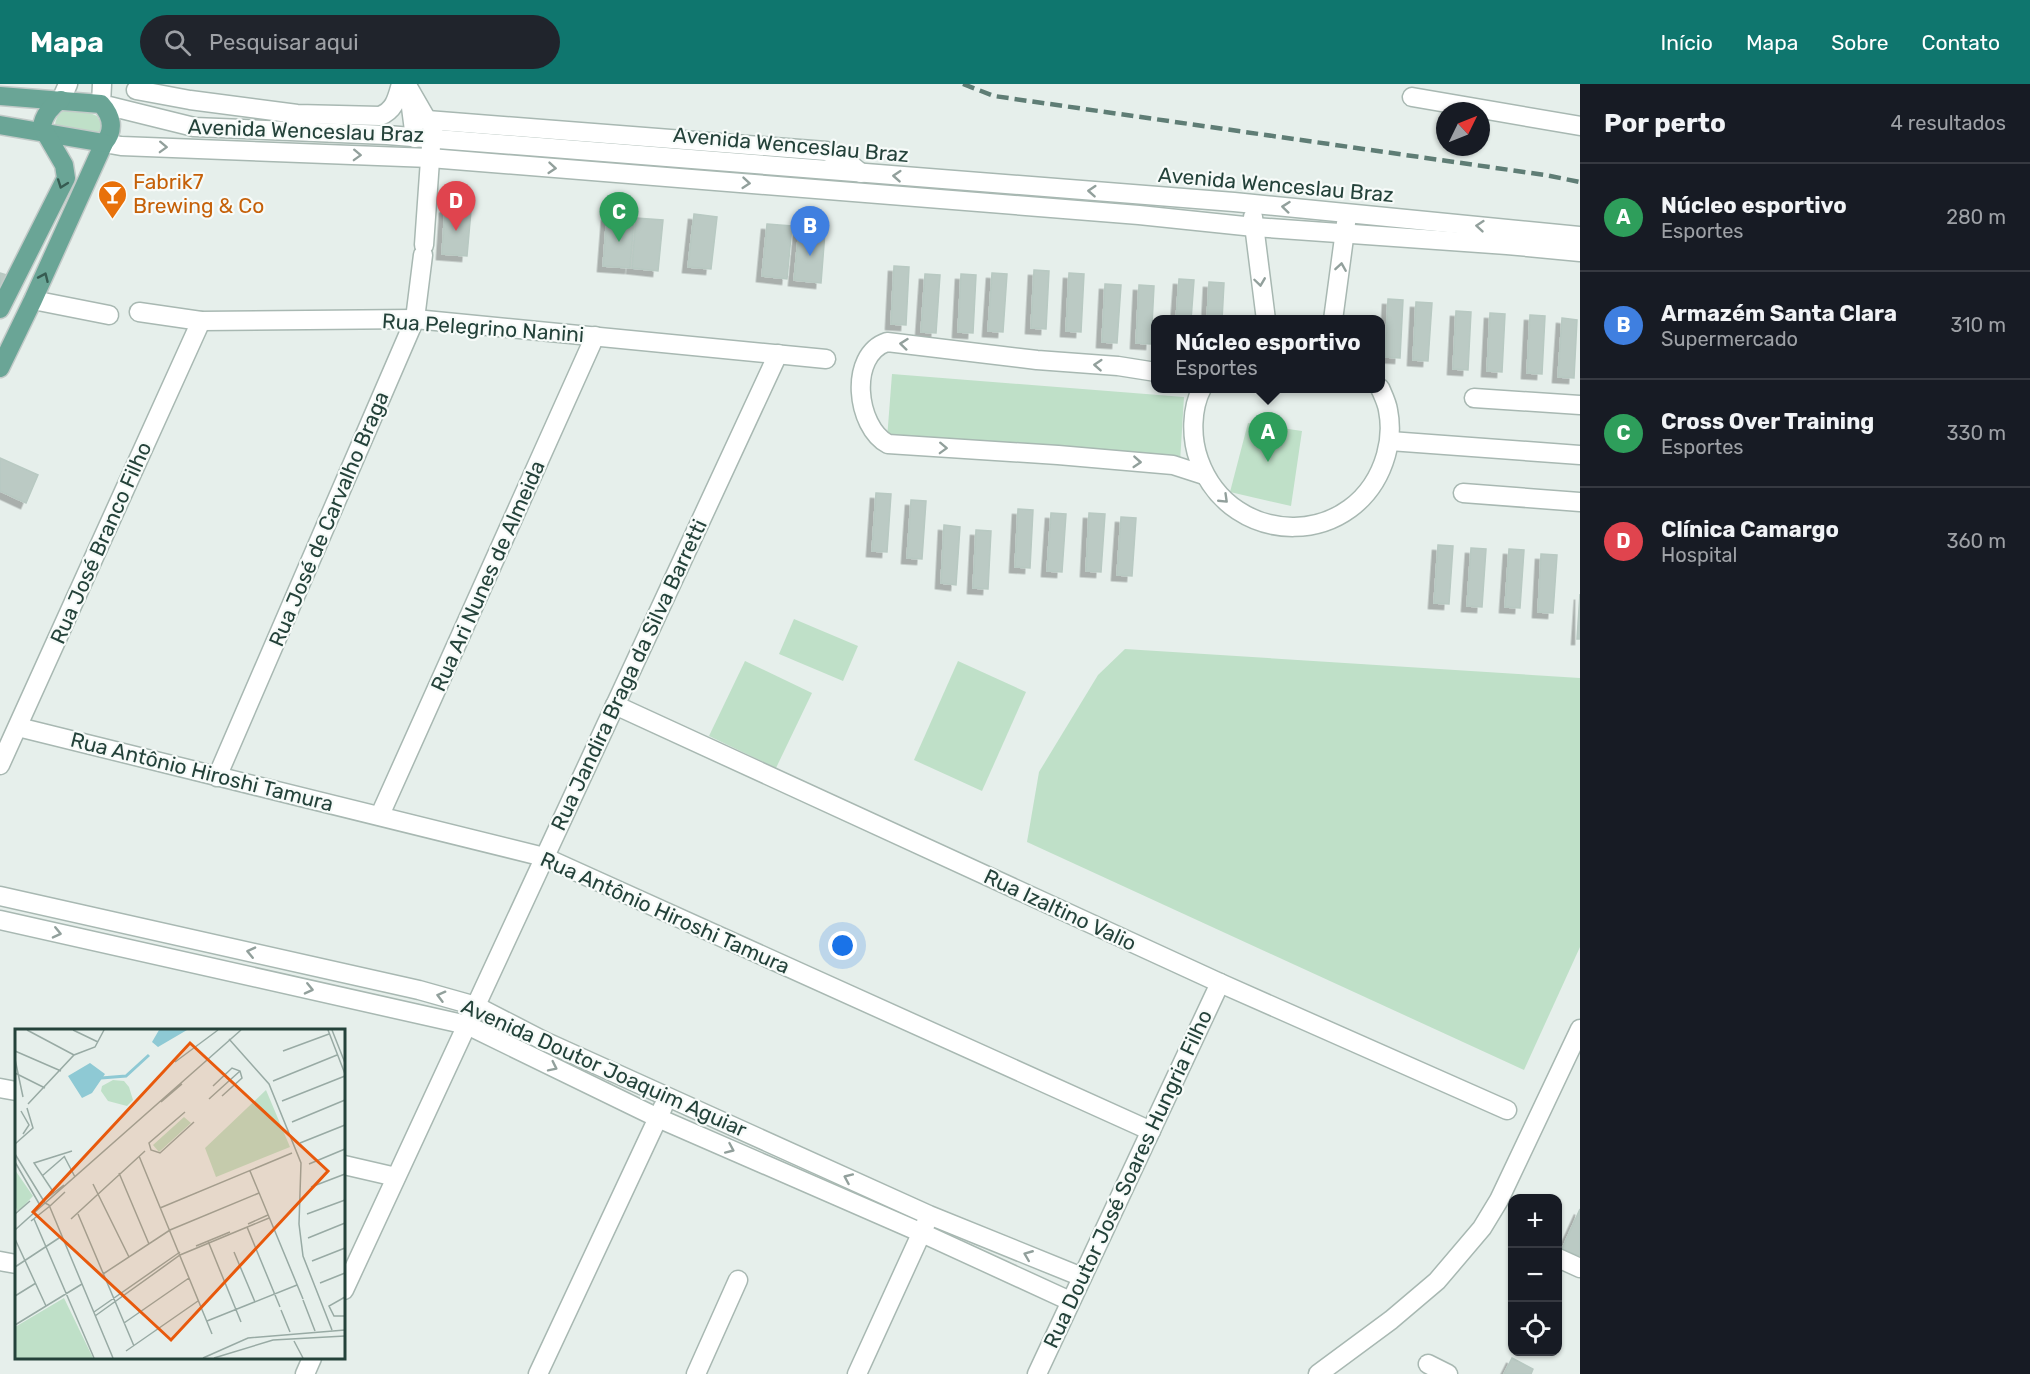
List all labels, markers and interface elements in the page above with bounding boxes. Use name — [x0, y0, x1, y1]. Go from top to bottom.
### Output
search box — [140, 15, 560, 69]
text: Mapa — [30, 26, 104, 59]
icon: search — [161, 26, 194, 59]
text: Pesquisar aqui — [209, 29, 359, 56]
text: Início — [1661, 30, 1713, 55]
text: Mapa — [1746, 30, 1798, 55]
text: Sobre — [1831, 30, 1888, 55]
text: Contato — [1921, 30, 2000, 55]
north arrow — [1436, 102, 1490, 156]
text: Por perto — [1604, 108, 1726, 139]
text: 4 resultados — [1891, 111, 2006, 135]
street label: Avenida Wenceslau Braz — [187, 114, 425, 147]
street label: Avenida Wenceslau Braz — [672, 122, 910, 167]
one-way arrow — [158, 141, 167, 154]
one-way arrow — [353, 149, 362, 161]
one-way arrow — [547, 161, 556, 174]
street label: Avenida Wenceslau Braz — [1157, 162, 1395, 207]
place label: Fabrik7 Brewing & Co — [133, 169, 264, 218]
one-way arrow — [893, 170, 902, 183]
one-way arrow — [742, 177, 751, 190]
bar icon: Fabrik7 Brewing & Co — [96, 178, 128, 220]
one-way arrow — [57, 179, 70, 189]
pin: D — [436, 182, 476, 231]
one-way arrow — [1087, 185, 1096, 198]
pin: C — [600, 192, 638, 242]
text: Núcleo esportivo — [1661, 192, 1847, 219]
one-way arrow — [1281, 201, 1291, 214]
text: A — [1616, 205, 1631, 229]
text: 280 m — [1946, 205, 2006, 229]
pin: B — [790, 206, 830, 256]
text: Esportes — [1661, 219, 1744, 243]
one-way arrow — [1475, 220, 1485, 233]
one-way arrow — [1334, 262, 1346, 271]
one-way arrow — [36, 273, 48, 284]
one-way arrow — [1254, 278, 1266, 287]
text: Armazém Santa Clara — [1661, 300, 1897, 327]
street label: Rua Pelegrino Nanini — [381, 308, 585, 347]
text: B — [1616, 313, 1631, 337]
text: 310 m — [1950, 313, 2006, 337]
popup — [1151, 315, 1385, 393]
text: Supermercado — [1661, 327, 1798, 351]
text: Núcleo esportivo — [1175, 329, 1361, 356]
one-way arrow — [899, 338, 908, 351]
text: Esportes — [1175, 356, 1258, 380]
one-way arrow — [1093, 358, 1102, 371]
street label: Rua José de Carvalho Braga — [263, 388, 394, 650]
text: Cross Over Training — [1661, 408, 1874, 435]
pin: A — [1248, 412, 1288, 462]
text: C — [1616, 421, 1631, 445]
text: 330 m — [1947, 421, 2006, 445]
text: Esportes — [1661, 435, 1744, 459]
street label: Rua José Branco Filho — [45, 438, 156, 648]
one-way arrow — [938, 441, 947, 454]
one-way arrow — [1133, 455, 1142, 468]
street label: Rua Ari Nunes de Almeida — [425, 456, 550, 695]
one-way arrow — [1218, 492, 1228, 503]
street label: Rua Jandira Braga da Silva Barretti — [545, 515, 712, 834]
text: Clínica Camargo — [1661, 516, 1839, 543]
text: D — [1616, 529, 1631, 553]
text: 360 m — [1947, 529, 2006, 553]
text: Hospital — [1661, 543, 1737, 567]
street label: Rua Antônio Hiroshi Tamura — [68, 727, 336, 816]
street label: Rua Antônio Hiroshi Tamura — [537, 846, 794, 979]
street label: Rua Izaltino Valio — [980, 863, 1140, 956]
one-way arrow — [52, 926, 62, 939]
your location — [828, 931, 857, 960]
one-way arrow — [246, 947, 256, 960]
one-way arrow — [304, 982, 314, 995]
one-way arrow — [436, 991, 447, 1003]
street label: Avenida Doutor Joaquim Aguiar — [458, 993, 751, 1142]
street label: Rua Doutor José Soares Hungria Filho — [1038, 1006, 1217, 1352]
inset map — [15, 1029, 345, 1359]
one-way arrow — [547, 1059, 558, 1071]
one-way arrow — [724, 1142, 735, 1154]
one-way arrow — [844, 1173, 855, 1185]
map controls — [1508, 1194, 1562, 1356]
button: + — [1508, 1194, 1562, 1248]
button: − — [1508, 1248, 1562, 1302]
one-way arrow — [1023, 1250, 1034, 1262]
button: locate — [1508, 1302, 1562, 1356]

